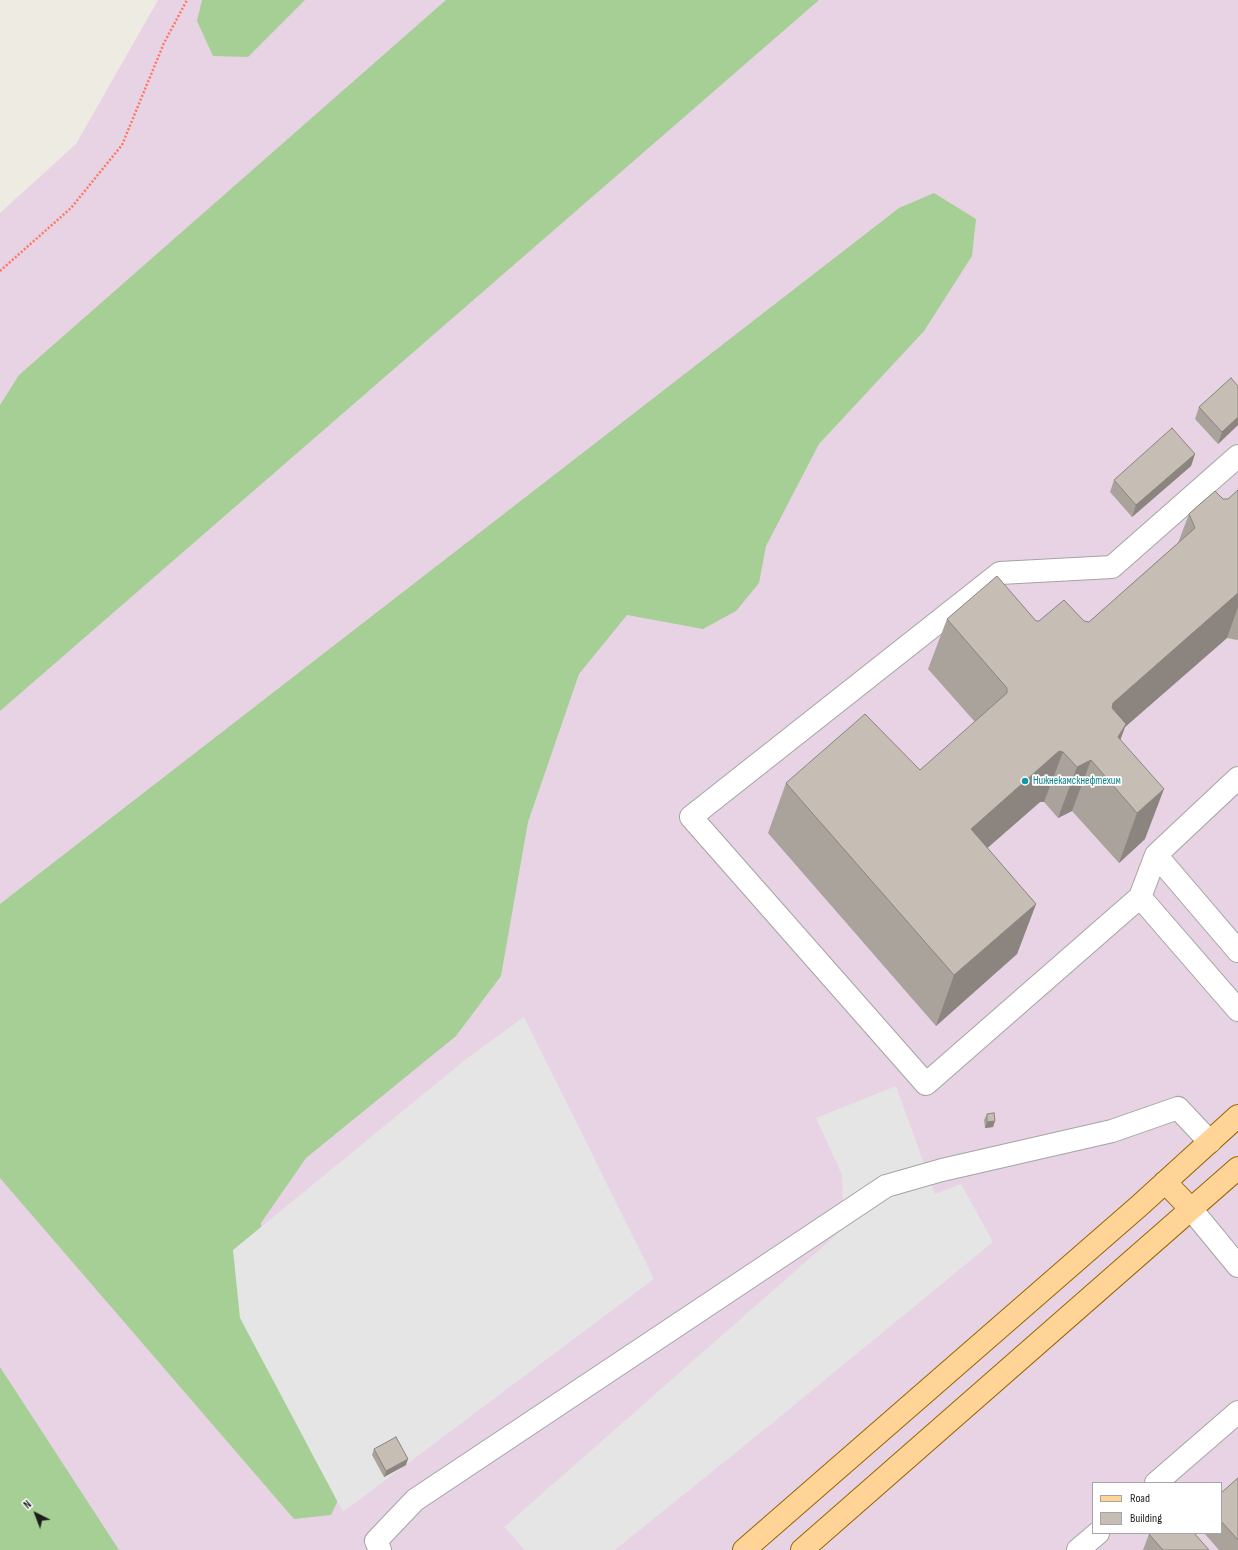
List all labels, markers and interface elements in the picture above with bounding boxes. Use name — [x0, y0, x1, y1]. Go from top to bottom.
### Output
place label: Нижнекамскнефтехим — [1033, 774, 1121, 788]
marker: Нижнекамскнефтехим — [1020, 776, 1030, 786]
legend — [1092, 1482, 1222, 1534]
text: Road — [1130, 1491, 1150, 1506]
north arrow — [16, 1494, 56, 1534]
text: N — [21, 1498, 34, 1512]
text: Building — [1130, 1511, 1162, 1526]

